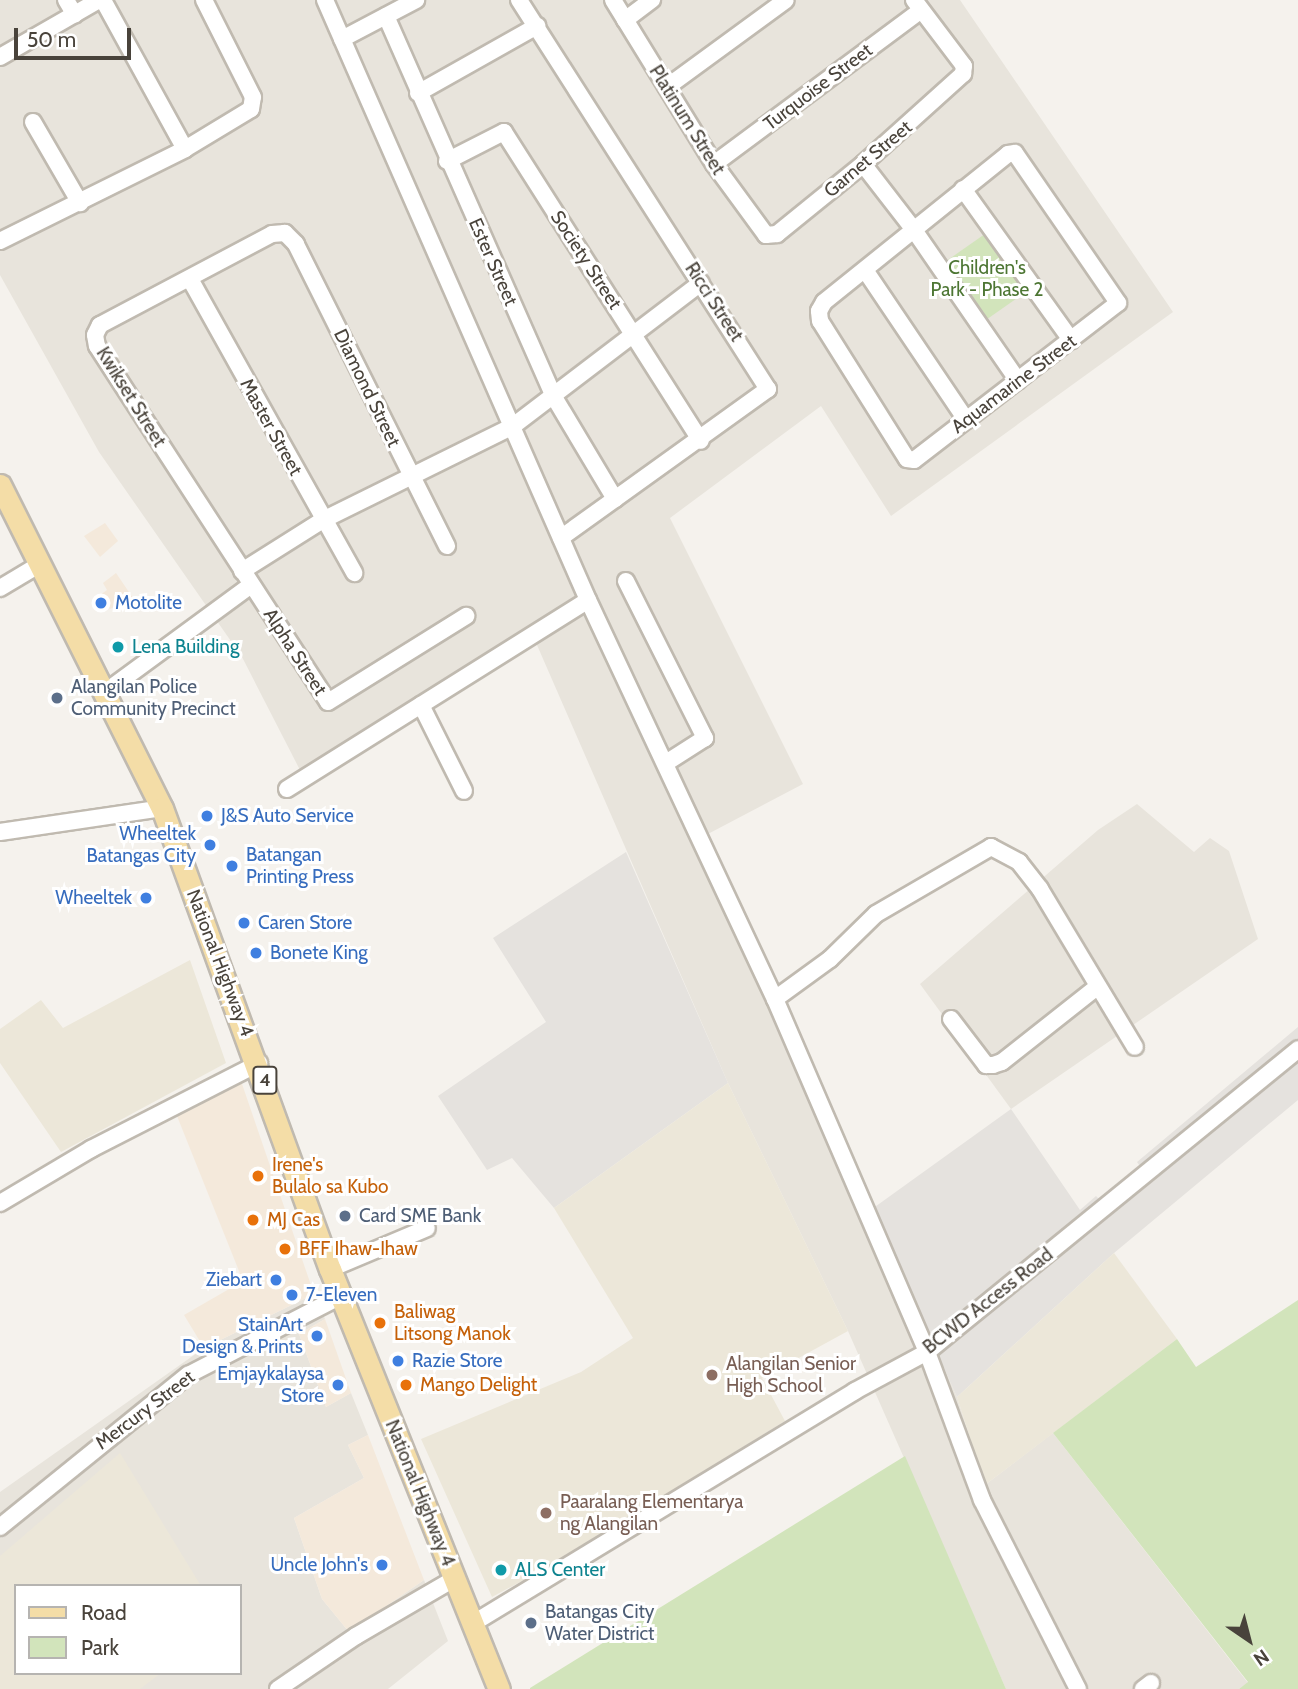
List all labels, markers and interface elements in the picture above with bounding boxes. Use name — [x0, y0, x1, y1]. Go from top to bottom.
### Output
scale bar — [18, 14, 135, 58]
text: 50 m — [27, 27, 76, 52]
street label: Turquoise Street — [759, 39, 877, 135]
street label: Platinum Street — [644, 61, 730, 179]
street label: Garnet Street — [819, 116, 917, 202]
street label: Society Street — [546, 206, 626, 314]
street label: Ester Street — [464, 215, 522, 309]
park label: Children's Park - Phase 2 — [931, 257, 1043, 301]
street label: Ricci Street — [680, 258, 748, 346]
street label: Diamond Street — [329, 325, 405, 451]
street label: Aquamarine Street — [947, 330, 1081, 438]
street label: Kwikset Street — [91, 343, 171, 451]
street label: Master Street — [235, 374, 307, 480]
place label: Motolite — [115, 592, 182, 614]
marker: Motolite — [93, 595, 109, 611]
street label: Alpha Street — [258, 604, 332, 700]
place label: Lena Building — [132, 636, 239, 658]
marker: Lena Building — [110, 639, 126, 655]
place label: Alangilan Police Community Precinct — [71, 676, 236, 720]
marker: Alangilan Police Community Precinct — [49, 690, 65, 706]
place label: J&S Auto Service — [221, 805, 354, 827]
marker: J&S Auto Service — [199, 808, 215, 824]
place label: Wheeltek Batangas City — [87, 823, 196, 867]
marker: Wheeltek Batangas City — [202, 837, 218, 853]
place label: Batangan Printing Press — [246, 844, 354, 888]
marker: Batangan Printing Press — [224, 858, 240, 874]
street label: National Highway 4 — [181, 886, 259, 1040]
place label: Wheeltek — [55, 887, 132, 909]
marker: Wheeltek — [138, 890, 154, 906]
place label: Caren Store — [258, 912, 352, 934]
marker: Caren Store — [236, 915, 252, 931]
place label: Bonete King — [270, 942, 368, 964]
marker: Bonete King — [248, 945, 264, 961]
road number: 4 — [251, 1065, 279, 1094]
place label: Irene's Bulalo sa Kubo — [272, 1154, 388, 1198]
marker: Irene's Bulalo sa Kubo — [250, 1168, 266, 1184]
place label: Card SME Bank — [359, 1205, 481, 1227]
marker: Card SME Bank — [337, 1208, 353, 1224]
place label: MJ Cas — [267, 1209, 320, 1231]
marker: MJ Cas — [245, 1212, 261, 1228]
place label: BFF Ihaw-Ihaw — [299, 1238, 418, 1260]
marker: BFF Ihaw-Ihaw — [277, 1241, 293, 1257]
street label: BCWD Access Road — [919, 1243, 1057, 1359]
place label: Ziebart — [206, 1269, 262, 1291]
marker: Ziebart — [268, 1272, 284, 1288]
place label: 7-Eleven — [306, 1284, 377, 1306]
marker: 7-Eleven — [284, 1287, 300, 1303]
place label: Baliwag Litsong Manok — [394, 1301, 511, 1345]
place label: StainArt Design & Prints — [182, 1314, 303, 1358]
marker: Baliwag Litsong Manok — [372, 1315, 388, 1331]
marker: StainArt Design & Prints — [309, 1328, 325, 1344]
place label: Razie Store — [412, 1350, 503, 1372]
marker: Razie Store — [390, 1353, 406, 1369]
place label: Alangilan Senior High School — [726, 1353, 856, 1397]
place label: Emjaykalaysa Store — [217, 1363, 324, 1407]
street label: Mercury Street — [91, 1365, 199, 1455]
marker: Alangilan Senior High School — [704, 1367, 720, 1383]
place label: Mango Delight — [420, 1374, 537, 1396]
marker: Emjaykalaysa Store — [330, 1377, 346, 1393]
marker: Mango Delight — [398, 1377, 414, 1393]
street label: National Highway 4 — [380, 1417, 460, 1569]
place label: Paaralang Elementarya ng Alangilan — [560, 1491, 743, 1535]
marker: Paaralang Elementarya ng Alangilan — [538, 1505, 554, 1521]
place label: Uncle John's — [270, 1554, 368, 1576]
marker: Uncle John's — [374, 1557, 390, 1573]
place label: ALS Center — [515, 1559, 605, 1581]
marker: ALS Center — [493, 1562, 509, 1578]
legend — [14, 1584, 242, 1675]
text: Road — [81, 1600, 127, 1625]
place label: Batangas City Water District — [545, 1601, 655, 1645]
north arrow — [1214, 1605, 1284, 1675]
marker: Batangas City Water District — [523, 1615, 539, 1631]
text: Park — [81, 1635, 119, 1660]
text: N — [1249, 1644, 1273, 1671]

